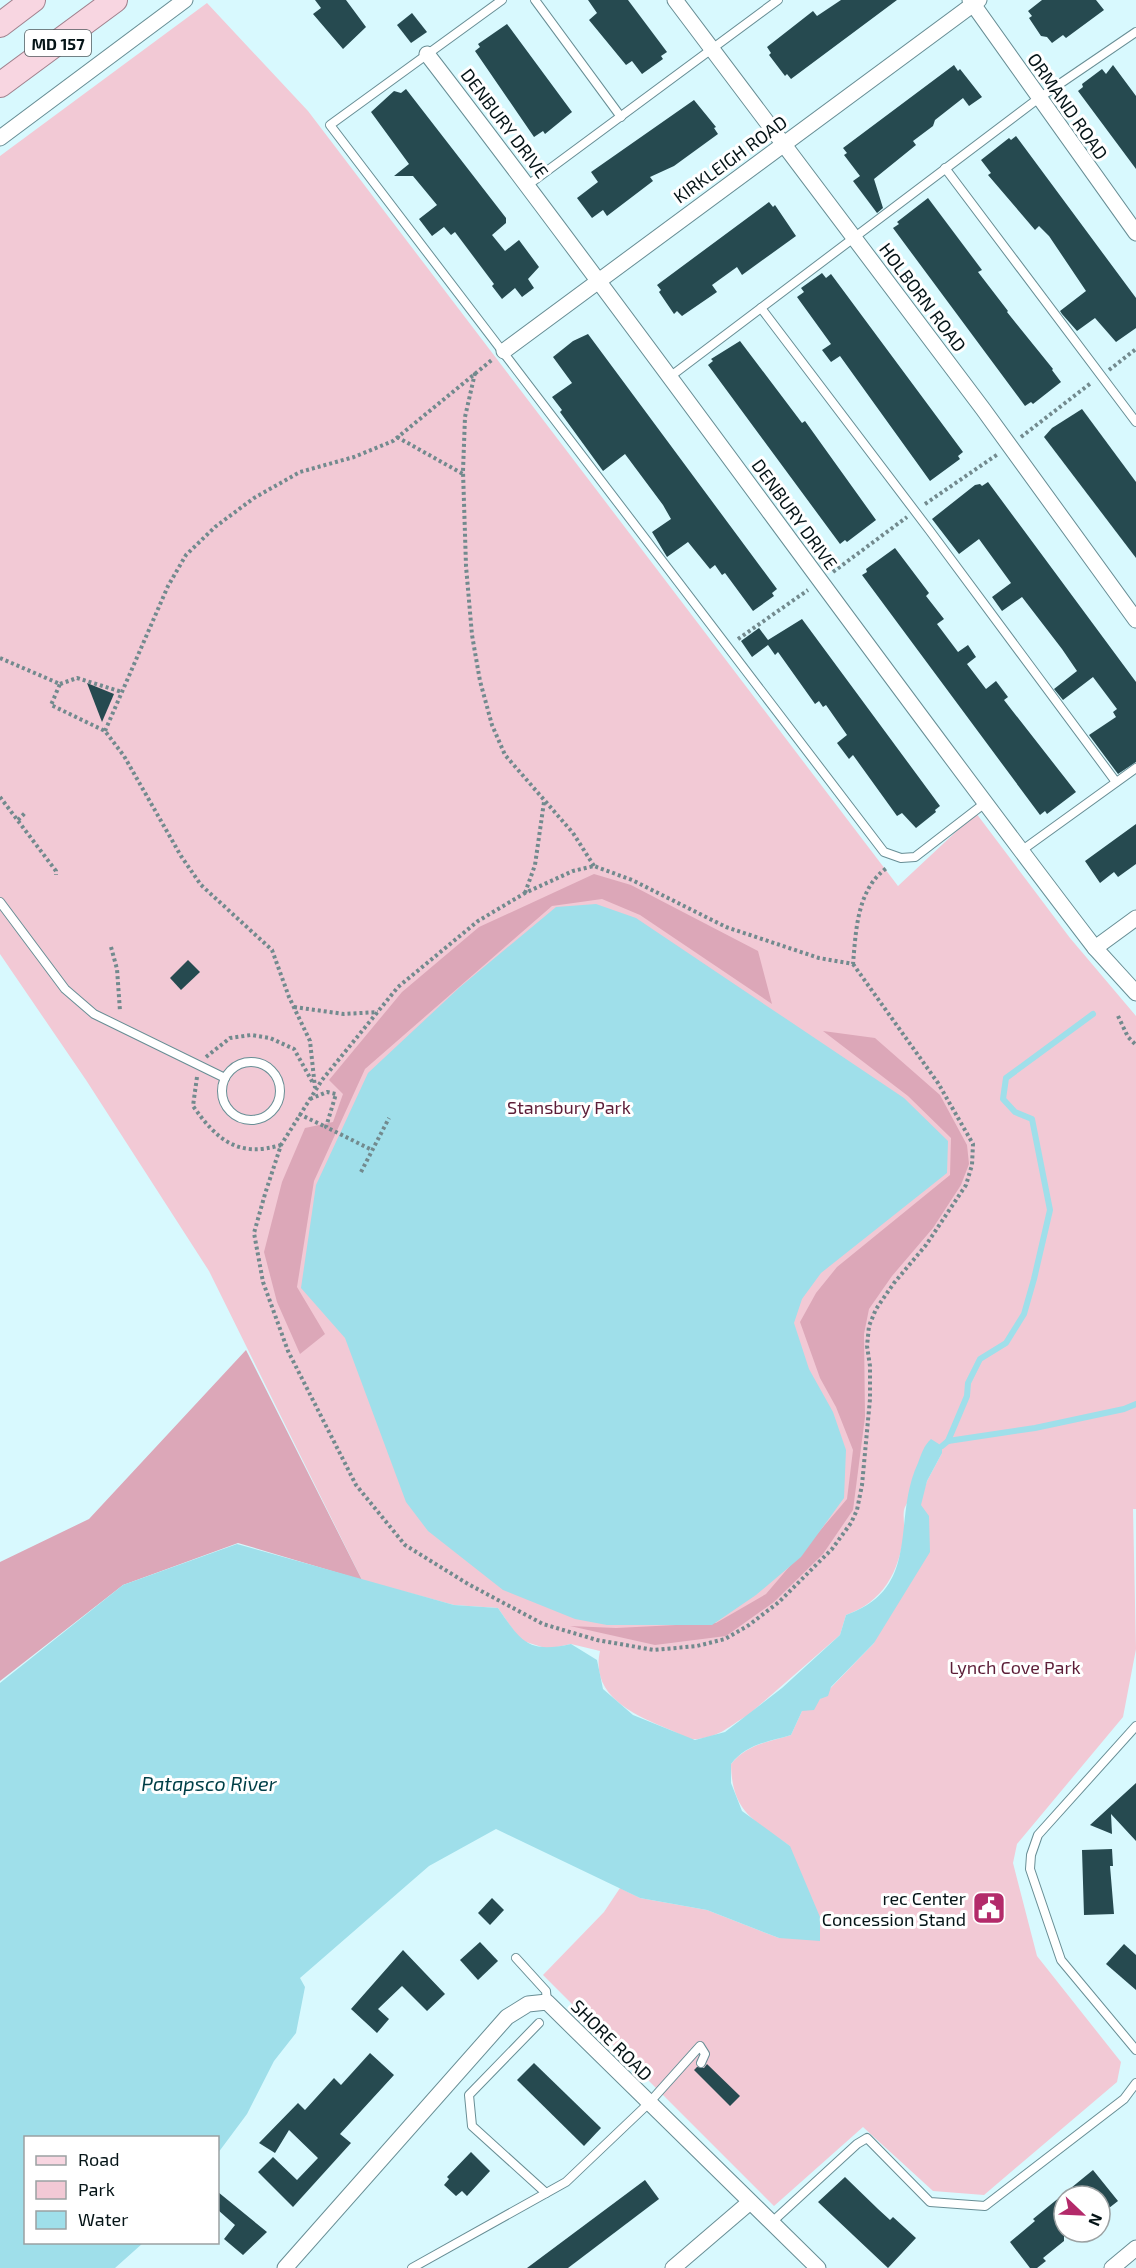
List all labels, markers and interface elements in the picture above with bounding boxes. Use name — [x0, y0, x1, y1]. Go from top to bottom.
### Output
road number: MD 157 — [25, 30, 91, 56]
street label: ORMAND ROAD — [1023, 48, 1113, 164]
street label: DENBURY DRIVE — [457, 64, 553, 182]
street label: KIRKLEIGH ROAD — [669, 111, 791, 207]
street label: HOLBORN ROAD — [875, 238, 971, 356]
street label: DENBURY DRIVE — [747, 454, 843, 574]
park label: Stansbury Park — [507, 1096, 631, 1118]
park label: Lynch Cove Park — [949, 1656, 1081, 1678]
water label: Patapsco River — [141, 1771, 278, 1795]
place label: rec Center Concession Stand — [822, 1887, 966, 1930]
public building icon: rec Center Concession Stand — [971, 1890, 1007, 1926]
street label: SHORE ROAD — [567, 1995, 657, 2085]
legend — [24, 2136, 219, 2244]
text: Road — [78, 2148, 119, 2170]
text: Park — [78, 2178, 115, 2200]
north arrow — [1052, 2184, 1112, 2244]
text: Water — [78, 2208, 128, 2230]
text: N — [1085, 2211, 1107, 2229]

